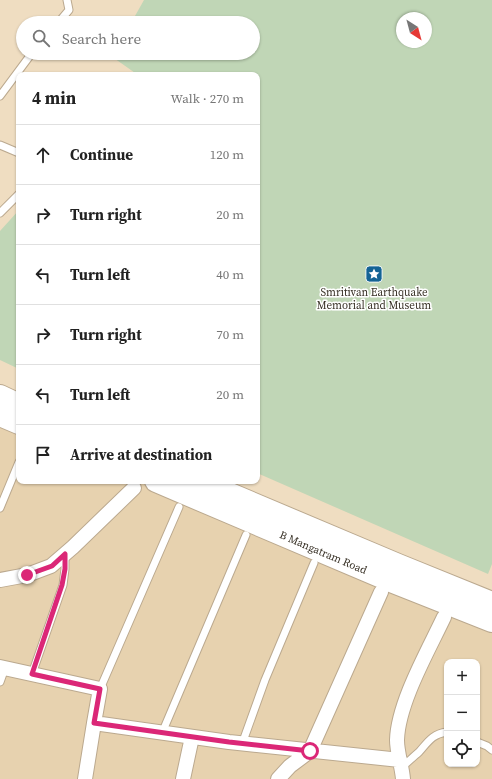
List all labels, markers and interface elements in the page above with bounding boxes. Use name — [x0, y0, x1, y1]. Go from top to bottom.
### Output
north arrow — [396, 12, 432, 48]
search box — [16, 16, 260, 60]
icon: search — [30, 27, 52, 49]
text: Search here — [62, 28, 141, 49]
text: 4 min — [32, 86, 76, 110]
text: Walk · 270 m — [171, 90, 244, 107]
icon: ahead — [32, 144, 54, 166]
text: Continue — [70, 144, 133, 165]
text: 120 m — [210, 146, 244, 163]
icon: right — [32, 204, 54, 226]
text: Turn right — [70, 204, 142, 225]
text: 20 m — [216, 206, 244, 223]
icon: left — [32, 264, 54, 286]
text: Turn left — [70, 264, 130, 285]
place icon: Smritivan Earthquake Memorial and Museum — [364, 264, 384, 284]
text: 40 m — [216, 266, 244, 283]
place label: Smritivan Earthquake Memorial and Museum — [317, 285, 431, 313]
icon: right — [32, 324, 54, 346]
text: Turn right — [70, 324, 142, 345]
text: 70 m — [216, 326, 244, 343]
icon: left — [32, 384, 54, 406]
text: Turn left — [70, 384, 130, 405]
text: 20 m — [216, 386, 244, 403]
icon: arrive — [32, 444, 54, 466]
text: Arrive at destination — [70, 444, 212, 465]
street label: B Mangatram Road — [277, 527, 370, 578]
route end — [18, 566, 36, 584]
map controls — [444, 659, 480, 767]
button: + — [444, 659, 480, 695]
button: − — [444, 695, 480, 731]
button: locate — [444, 731, 480, 767]
route start — [301, 742, 319, 760]

